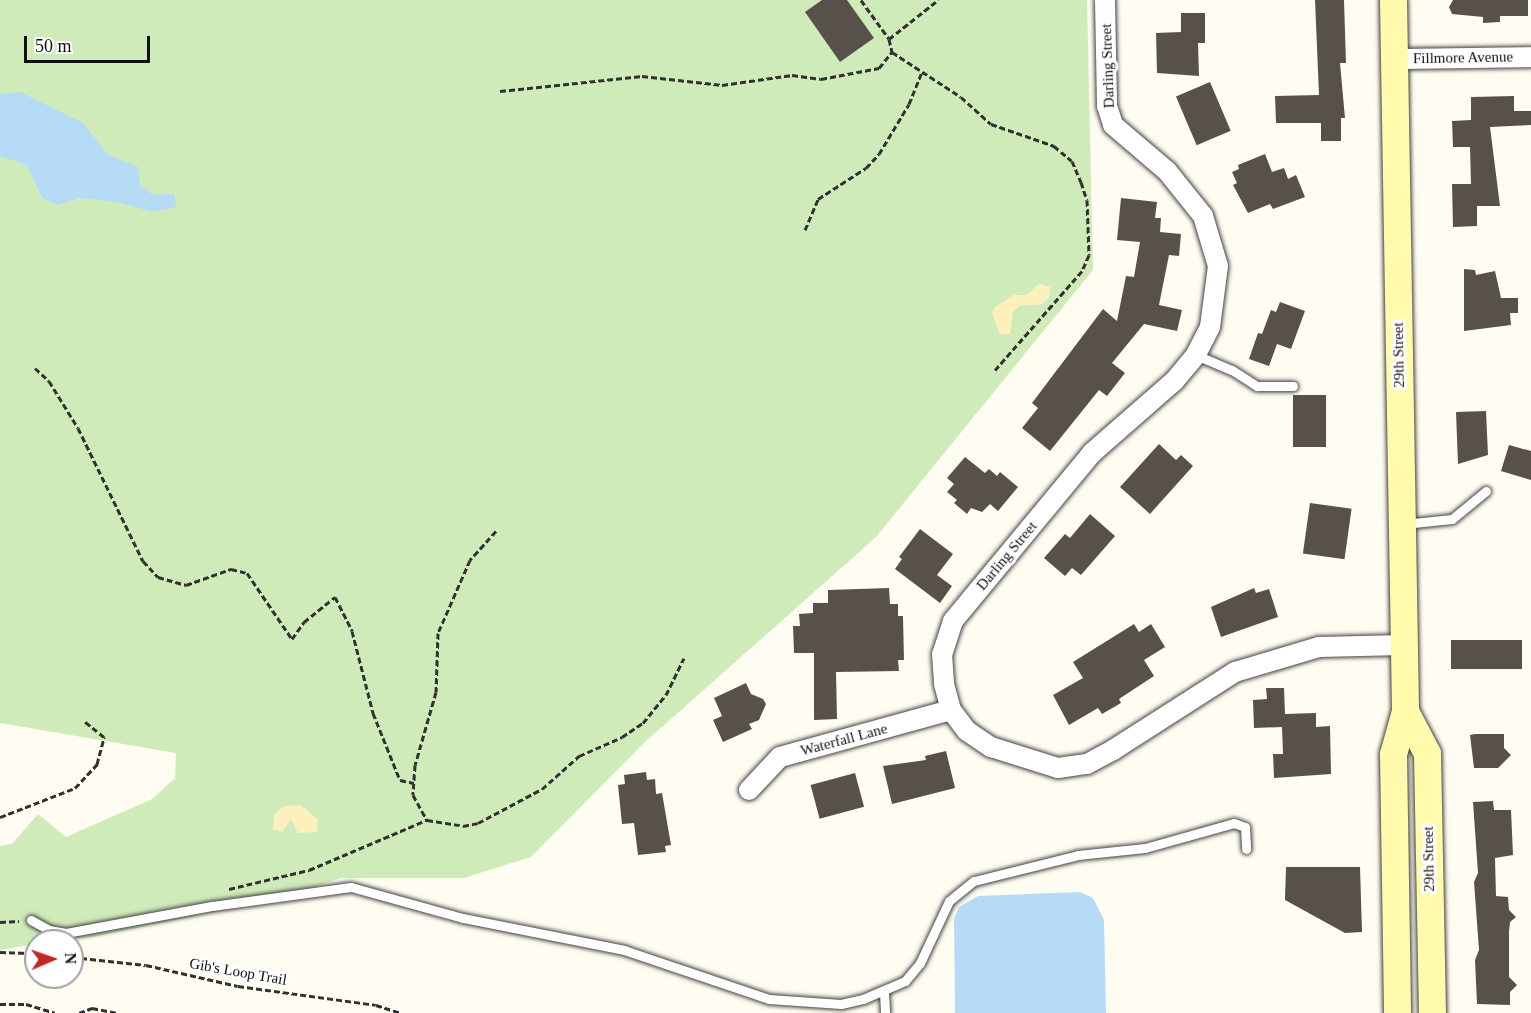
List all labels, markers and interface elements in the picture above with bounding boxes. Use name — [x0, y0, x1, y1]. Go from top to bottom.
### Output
street label: Darling Street — [1098, 23, 1118, 109]
scale bar — [27, 24, 153, 62]
text: 50 m — [35, 36, 72, 56]
street label: Fillmore Avenue — [1412, 48, 1514, 68]
street label: 29th Street — [1389, 322, 1409, 388]
street label: Darling Street — [973, 518, 1041, 594]
street label: Waterfall Lane — [799, 720, 889, 760]
street label: 29th Street — [1419, 826, 1439, 892]
north arrow — [24, 929, 84, 989]
text: N — [62, 952, 79, 964]
street label: Gib's Loop Trail — [188, 955, 288, 989]

